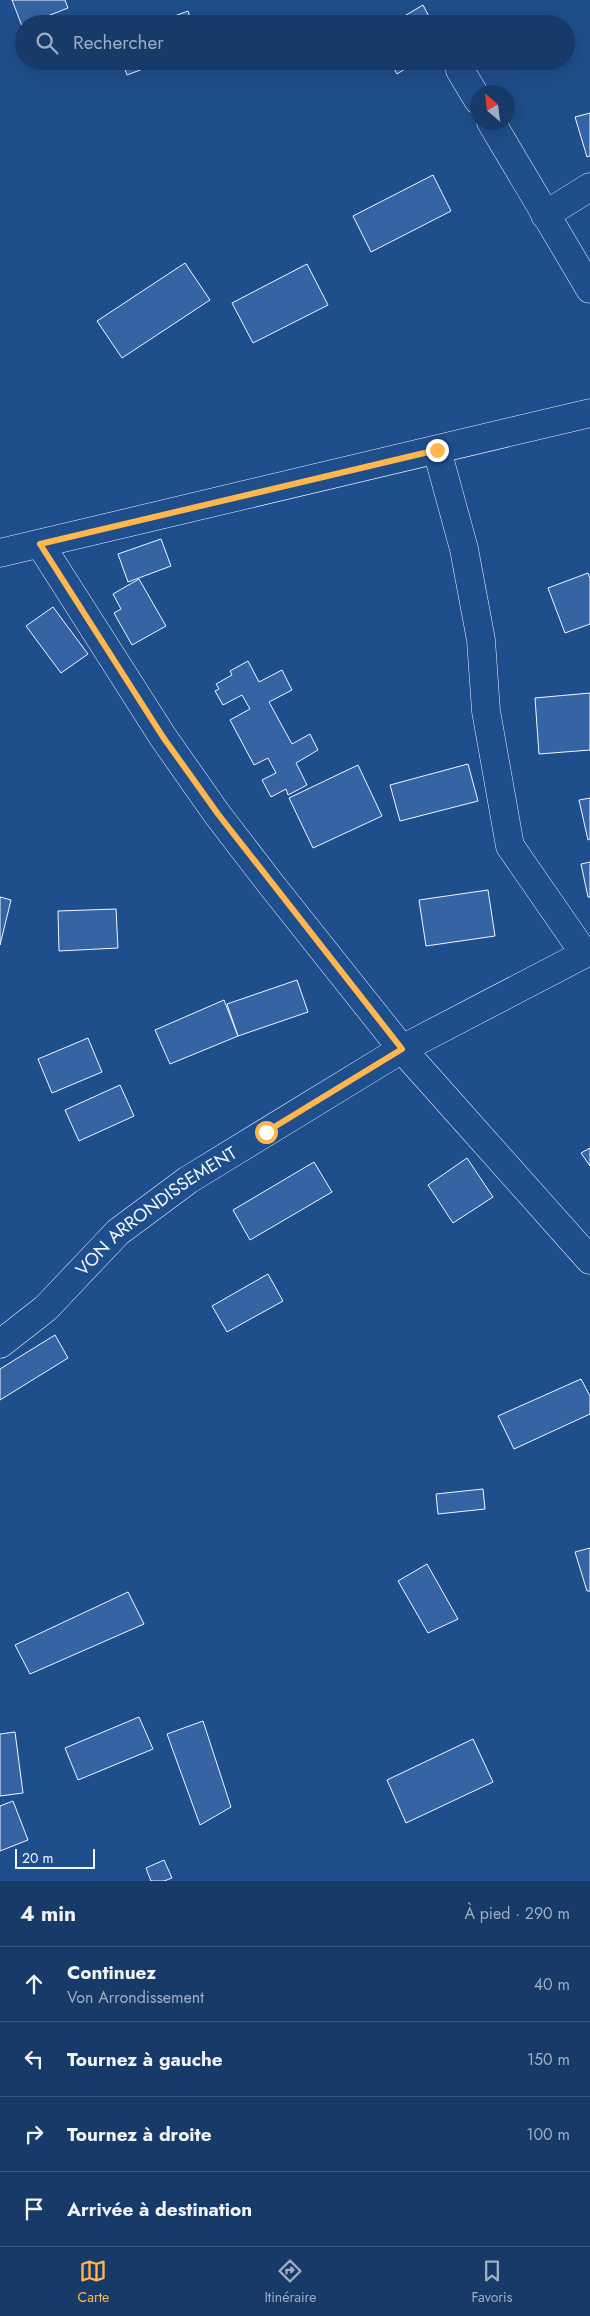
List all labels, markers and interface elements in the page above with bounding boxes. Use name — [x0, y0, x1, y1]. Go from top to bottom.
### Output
search box — [15, 15, 575, 70]
icon: search — [33, 29, 61, 57]
text: Rechercher — [73, 29, 164, 56]
north arrow — [470, 85, 515, 130]
route end — [426, 439, 449, 462]
route start — [255, 1121, 278, 1144]
street label: VON ARRONDISSEMENT — [70, 1140, 242, 1282]
scale bar — [15, 1846, 95, 1869]
text: 20 m — [22, 1848, 54, 1868]
text: 4 min — [20, 1899, 76, 1929]
text: À pied · 290 m — [464, 1902, 570, 1925]
text: Continuez — [67, 1959, 156, 1986]
icon: ahead — [20, 1970, 48, 1998]
text: 40 m — [534, 1973, 570, 1996]
text: Von Arrondissement — [67, 1986, 204, 2009]
icon: left — [20, 2045, 48, 2073]
text: Tournez à gauche — [67, 2046, 223, 2073]
text: 150 m — [527, 2048, 570, 2071]
icon: right — [20, 2120, 48, 2148]
text: Tournez à droite — [67, 2121, 212, 2148]
text: 100 m — [526, 2123, 570, 2146]
icon: arrive — [20, 2195, 48, 2223]
text: Arrivée à destination — [67, 2196, 252, 2223]
tab: Carte — [78, 2257, 109, 2307]
tab: Itinéraire — [264, 2257, 316, 2307]
tab: Favoris — [471, 2257, 512, 2307]

